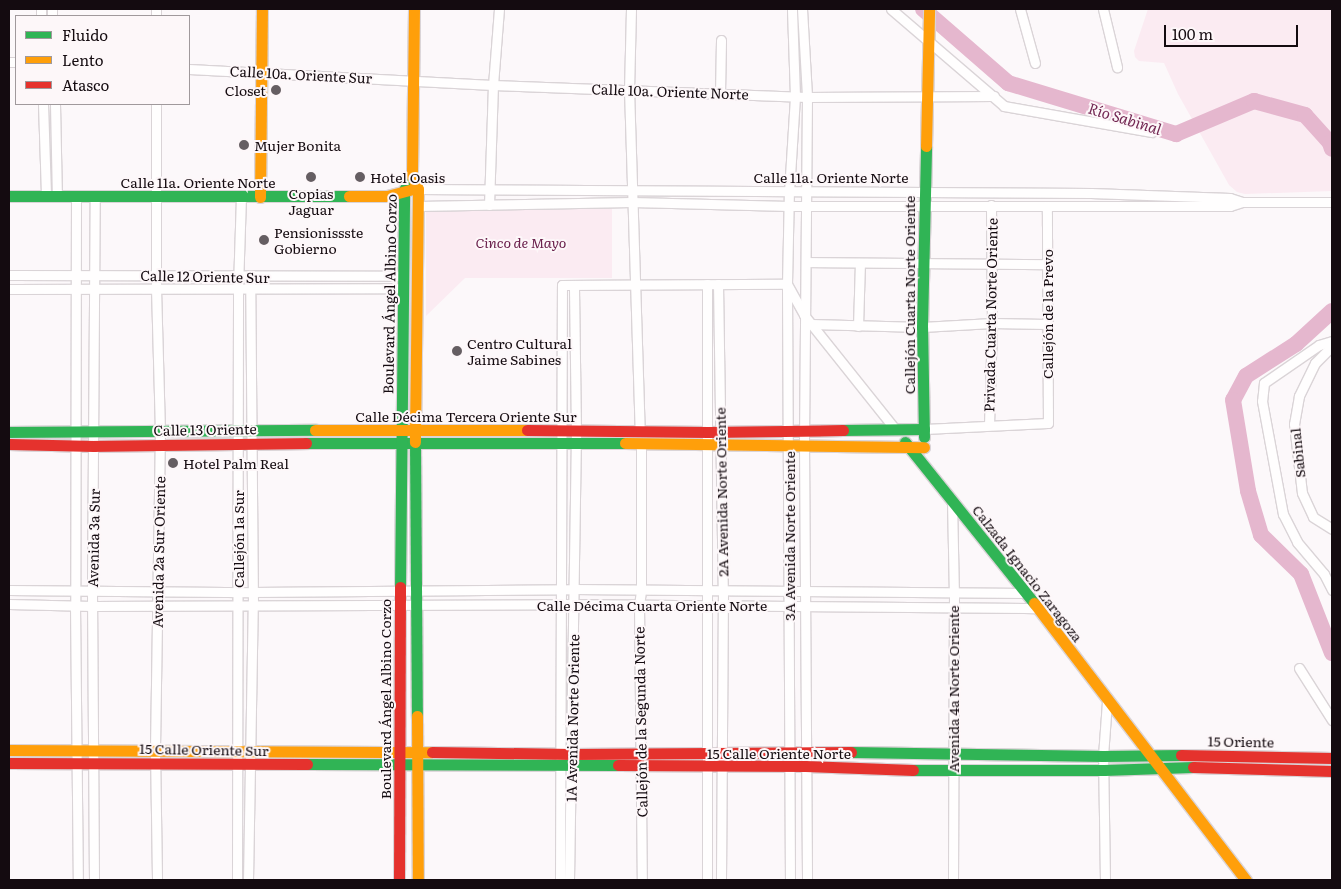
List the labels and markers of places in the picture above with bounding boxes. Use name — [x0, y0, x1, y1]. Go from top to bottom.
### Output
place label: Closet — [225, 82, 266, 98]
marker: Closet — [270, 84, 282, 96]
place label: Mujer Bonita — [254, 137, 341, 153]
marker: Mujer Bonita — [238, 139, 250, 151]
place label: Hotel Oasis — [370, 169, 445, 185]
marker: Copias Jaguar — [305, 171, 317, 183]
marker: Hotel Oasis — [354, 171, 366, 183]
place label: Copias Jaguar — [288, 185, 334, 218]
place label: Pensionissste Gobierno — [274, 224, 363, 256]
marker: Pensionissste Gobierno — [258, 234, 270, 246]
place label: Centro Cultural Jaime Sabines — [467, 335, 572, 368]
marker: Centro Cultural Jaime Sabines — [451, 345, 463, 357]
place label: Hotel Palm Real — [183, 455, 289, 471]
marker: Hotel Palm Real — [167, 457, 179, 469]

